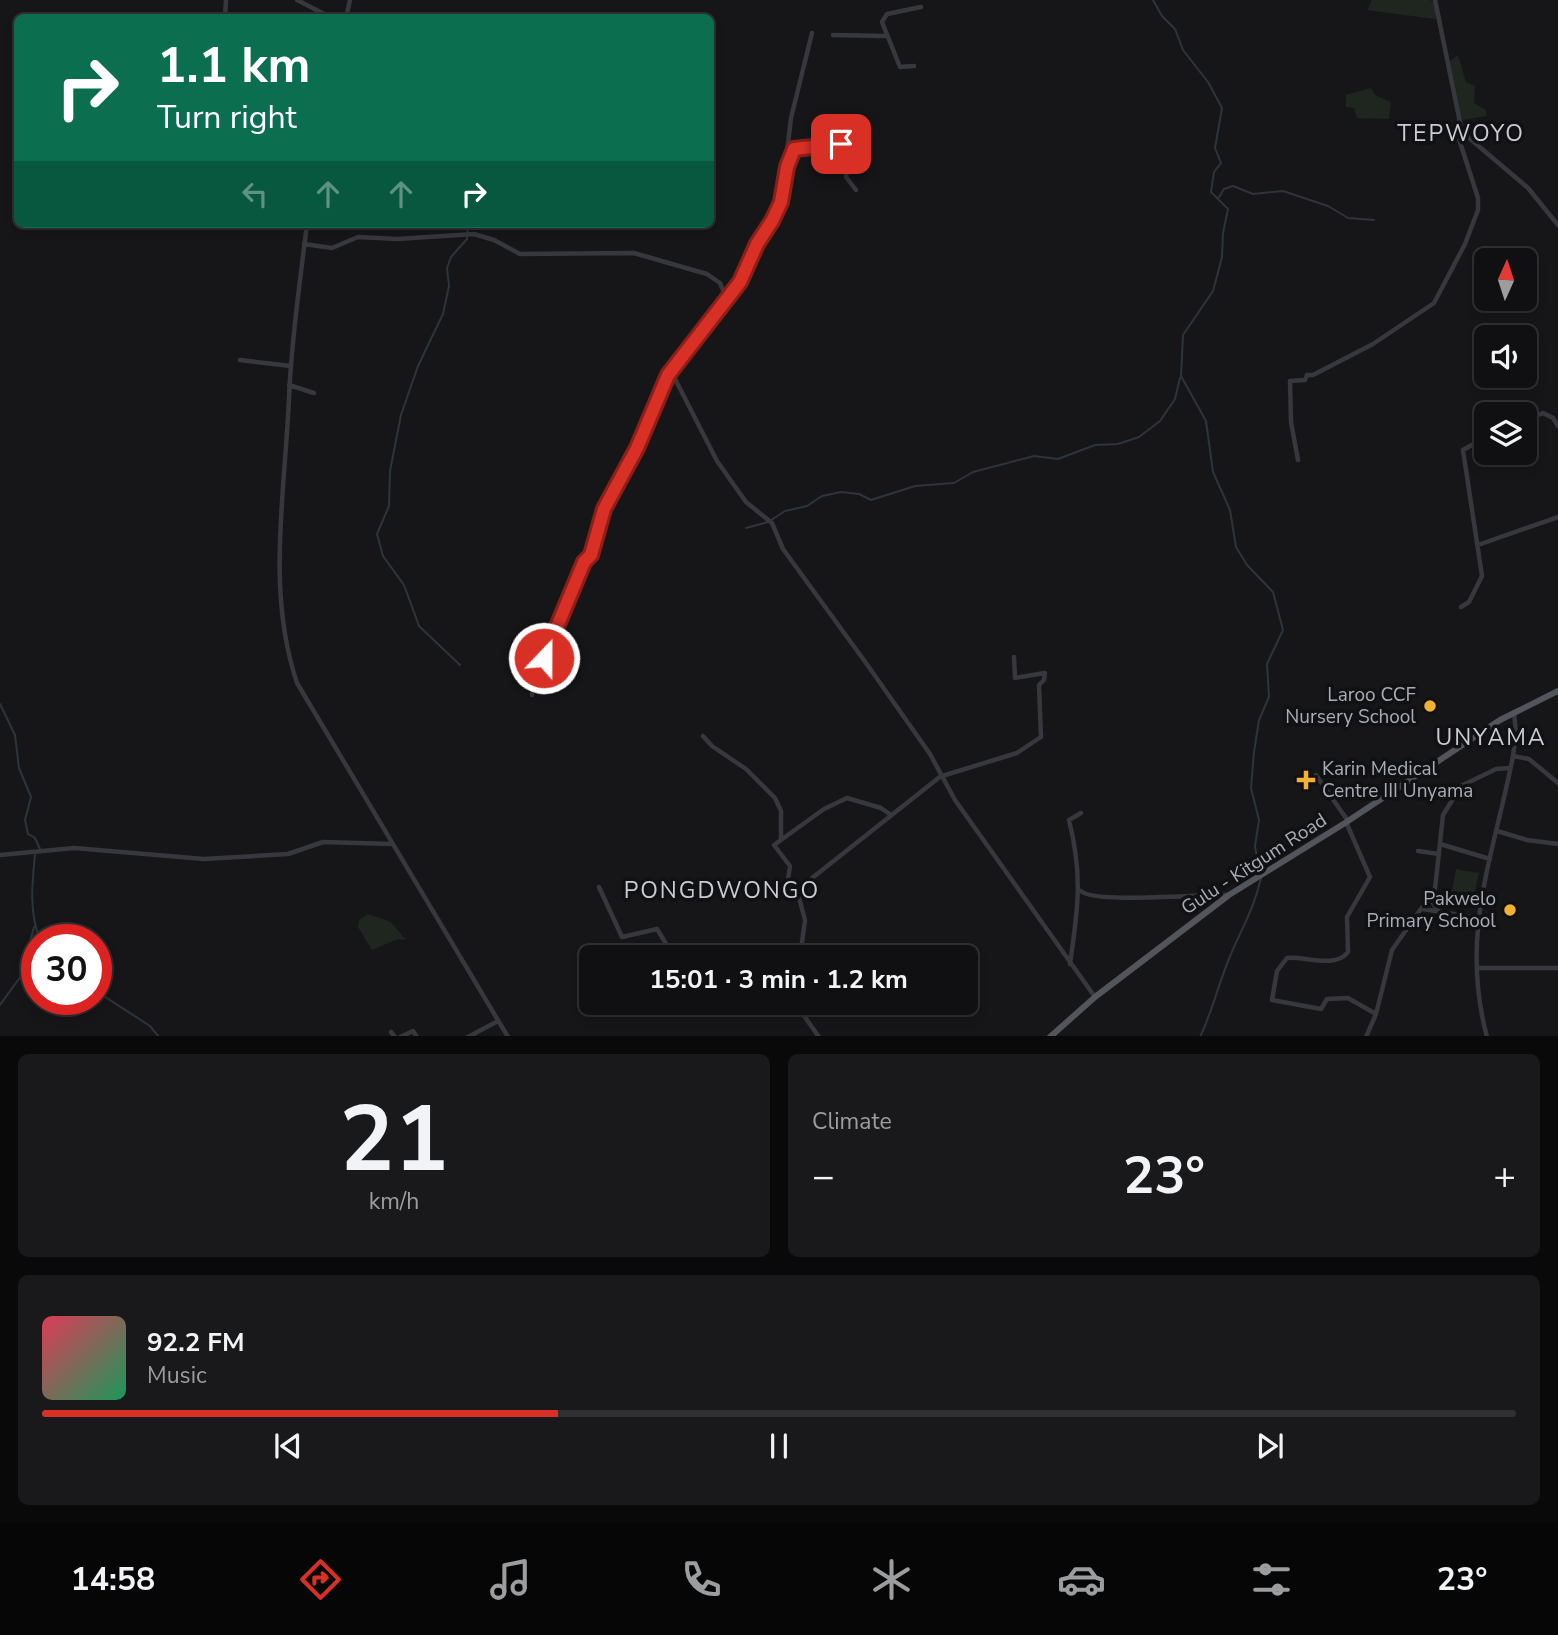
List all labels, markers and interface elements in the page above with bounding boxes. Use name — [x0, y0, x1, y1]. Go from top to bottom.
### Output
text: 1.1 km — [157, 32, 310, 99]
icon: right — [42, 42, 133, 133]
text: Turn right — [157, 96, 297, 139]
pin — [811, 114, 871, 174]
district label: TEPWOYO — [1397, 118, 1525, 149]
icon: arrive — [822, 125, 860, 163]
icon: left — [236, 175, 274, 213]
icon: ahead — [309, 175, 347, 213]
icon: ahead — [382, 175, 420, 213]
icon: right — [455, 175, 493, 213]
north arrow — [1474, 248, 1536, 312]
map controls — [1474, 248, 1537, 465]
button: sound — [1474, 325, 1537, 388]
button: layers — [1474, 402, 1537, 465]
position arrow — [507, 621, 581, 695]
place label: Laroo CCF Nursery School — [1285, 682, 1416, 730]
marker: Laroo CCF Nursery School — [1422, 698, 1438, 714]
district label: UNYAMA — [1435, 722, 1547, 753]
place label: Karin Medical Centre III Unyama — [1322, 756, 1473, 804]
marker: Karin Medical Centre III Unyama — [1296, 770, 1316, 790]
street label: Gulu - Kitgum Road — [1176, 807, 1332, 921]
district label: PONGDWONGO — [624, 875, 820, 906]
place label: Pakwelo Primary School — [1367, 886, 1496, 934]
marker: Pakwelo Primary School — [1502, 902, 1518, 918]
speed limit sign: 30 — [21, 924, 112, 1015]
text: 15:01 · 3 min · 1.2 km — [649, 962, 908, 997]
text: 21 — [339, 1078, 449, 1202]
text: Climate — [812, 1106, 892, 1137]
text: 23° — [1123, 1140, 1205, 1211]
text: − — [812, 1151, 835, 1202]
text: + — [1493, 1151, 1516, 1202]
text: km/h — [369, 1186, 419, 1217]
text: 92.2 FM — [147, 1325, 244, 1360]
text: Music — [147, 1360, 207, 1391]
icon: previous — [269, 1427, 307, 1465]
icon: pause — [760, 1427, 798, 1465]
icon: next — [1251, 1427, 1289, 1465]
icon: directions — [296, 1555, 345, 1604]
icon: music — [486, 1555, 535, 1604]
icon: phone — [677, 1555, 726, 1604]
icon: climate — [867, 1555, 916, 1604]
icon: car — [1057, 1555, 1106, 1604]
icon: filters — [1247, 1555, 1296, 1604]
text: 14:58 — [71, 1558, 155, 1601]
text: 23° — [1437, 1558, 1487, 1601]

